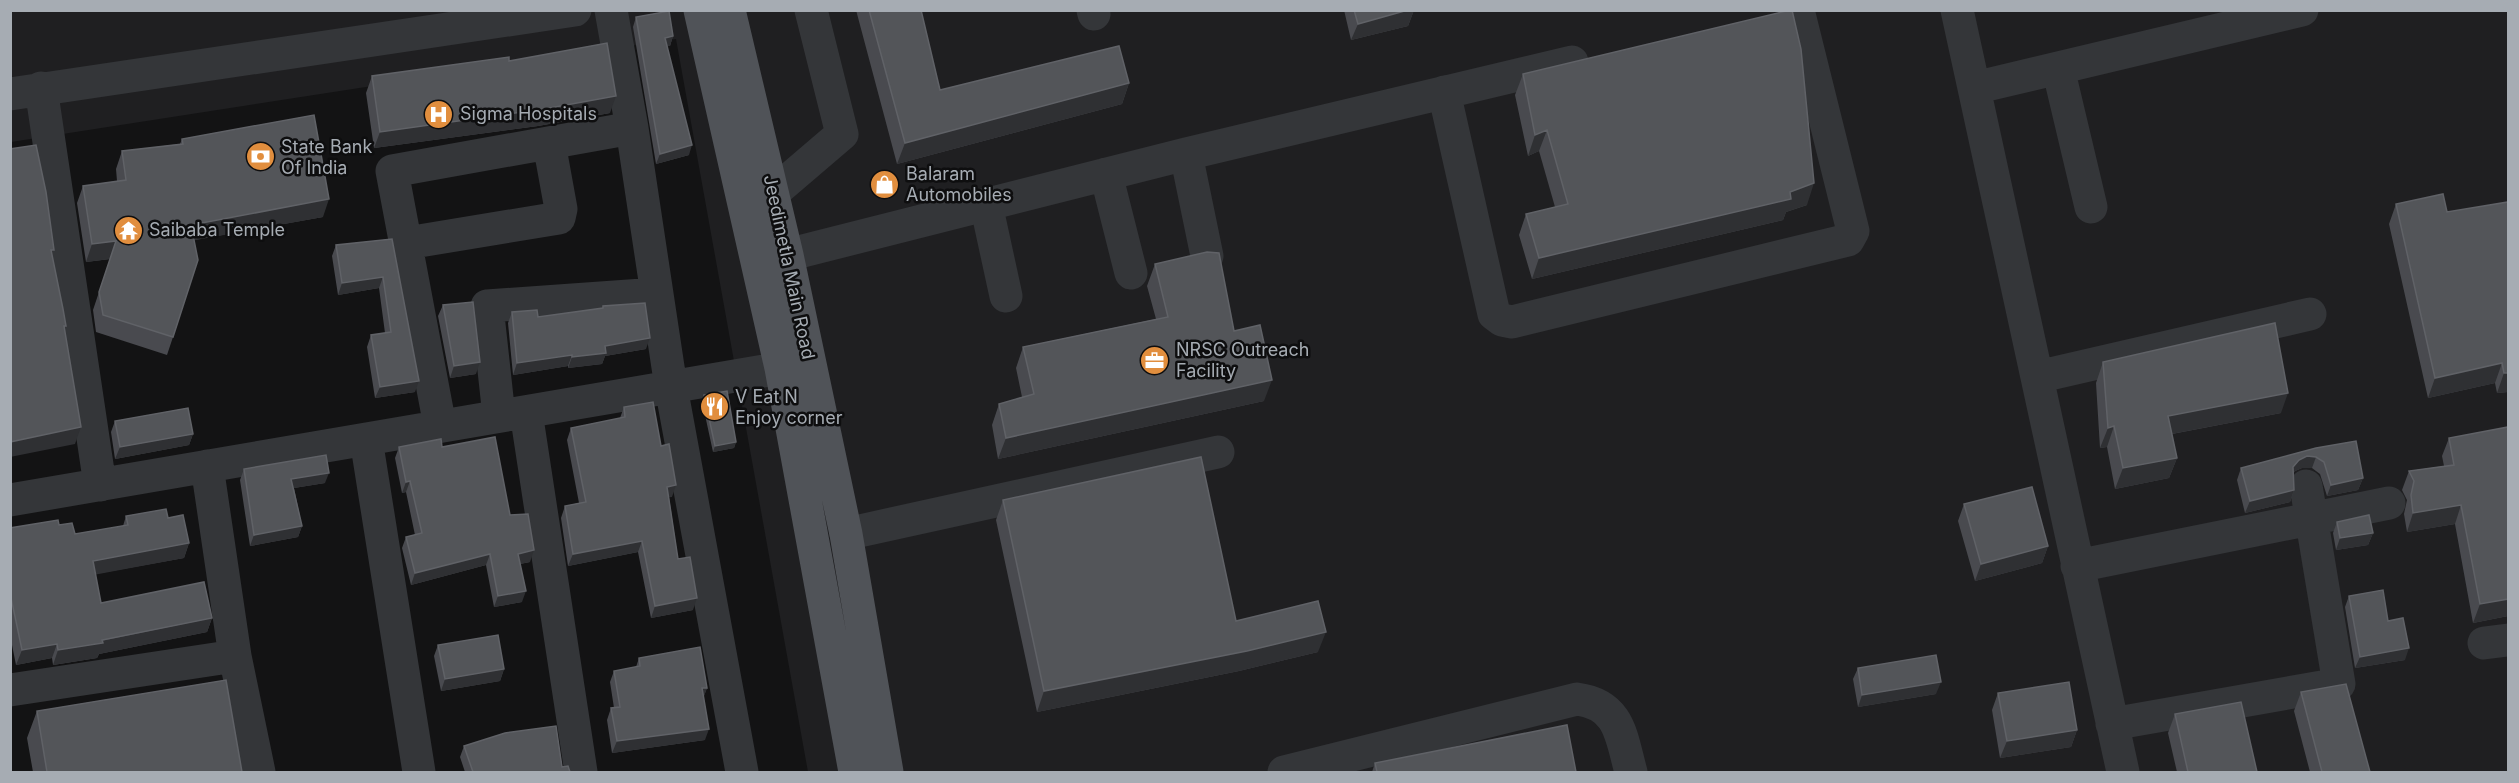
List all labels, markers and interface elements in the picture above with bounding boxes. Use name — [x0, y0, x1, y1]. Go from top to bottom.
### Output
hospital icon: Sigma Hospitals — [423, 98, 455, 130]
place label: Sigma Hospitals — [460, 103, 597, 124]
place label: State Bank Of India — [281, 136, 372, 178]
bank icon: State Bank Of India — [244, 141, 276, 173]
place label: Balaram Automobiles — [906, 163, 1012, 205]
shop icon: Balaram Automobiles — [869, 168, 901, 200]
street label: Jeedimetla Main Road — [760, 173, 819, 361]
temple icon: Saibaba Temple — [112, 214, 144, 246]
place label: Saibaba Temple — [149, 219, 285, 240]
place label: NRSC Outreach Facility — [1176, 339, 1309, 381]
office icon: NRSC Outreach Facility — [1139, 344, 1171, 376]
place label: V Eat N Enjoy corner — [735, 386, 843, 428]
restaurant icon: V Eat N Enjoy corner — [698, 391, 730, 423]

